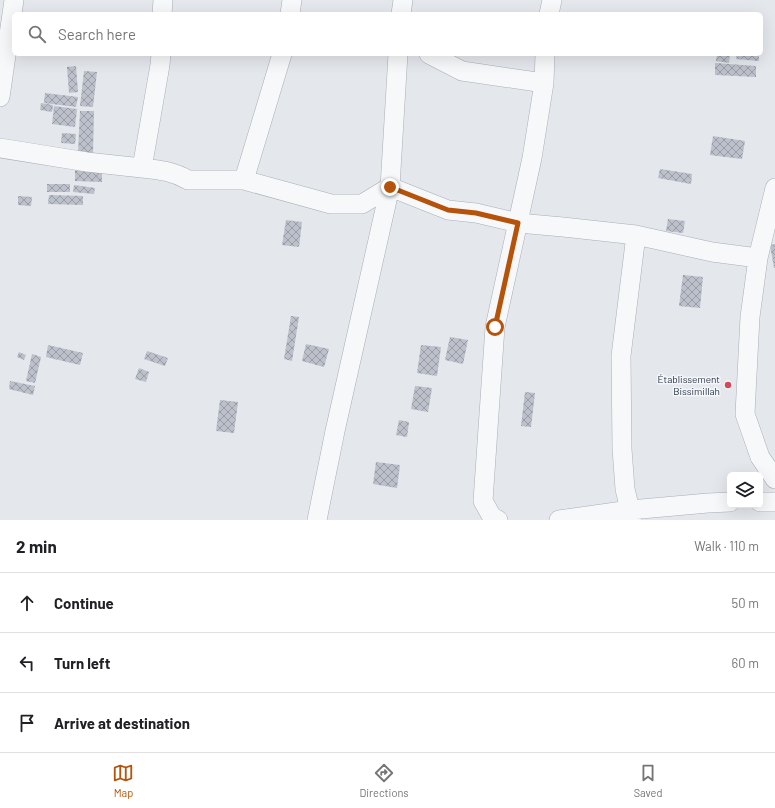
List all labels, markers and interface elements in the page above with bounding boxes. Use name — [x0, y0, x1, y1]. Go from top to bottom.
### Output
search box — [12, 12, 763, 56]
icon: search — [26, 23, 48, 45]
text: Search here — [58, 25, 136, 43]
route end — [381, 178, 399, 196]
route start — [486, 318, 504, 336]
place label: Établissement Bissimillah — [658, 373, 720, 397]
marker: Établissement Bissimillah — [723, 380, 733, 390]
map controls — [727, 472, 763, 508]
button: layers — [727, 472, 763, 508]
text: 2 min — [16, 536, 57, 556]
text: Walk · 110 m — [694, 538, 759, 554]
icon: ahead — [16, 592, 38, 614]
text: Continue — [54, 594, 114, 612]
text: 50 m — [732, 595, 759, 611]
icon: left — [16, 652, 38, 674]
text: Turn left — [54, 654, 110, 672]
text: 60 m — [732, 655, 759, 671]
icon: arrive — [16, 712, 38, 734]
text: Arrive at destination — [54, 714, 190, 732]
tab: Map — [112, 762, 134, 799]
tab: Directions — [359, 762, 409, 799]
tab: Saved — [634, 762, 663, 799]

